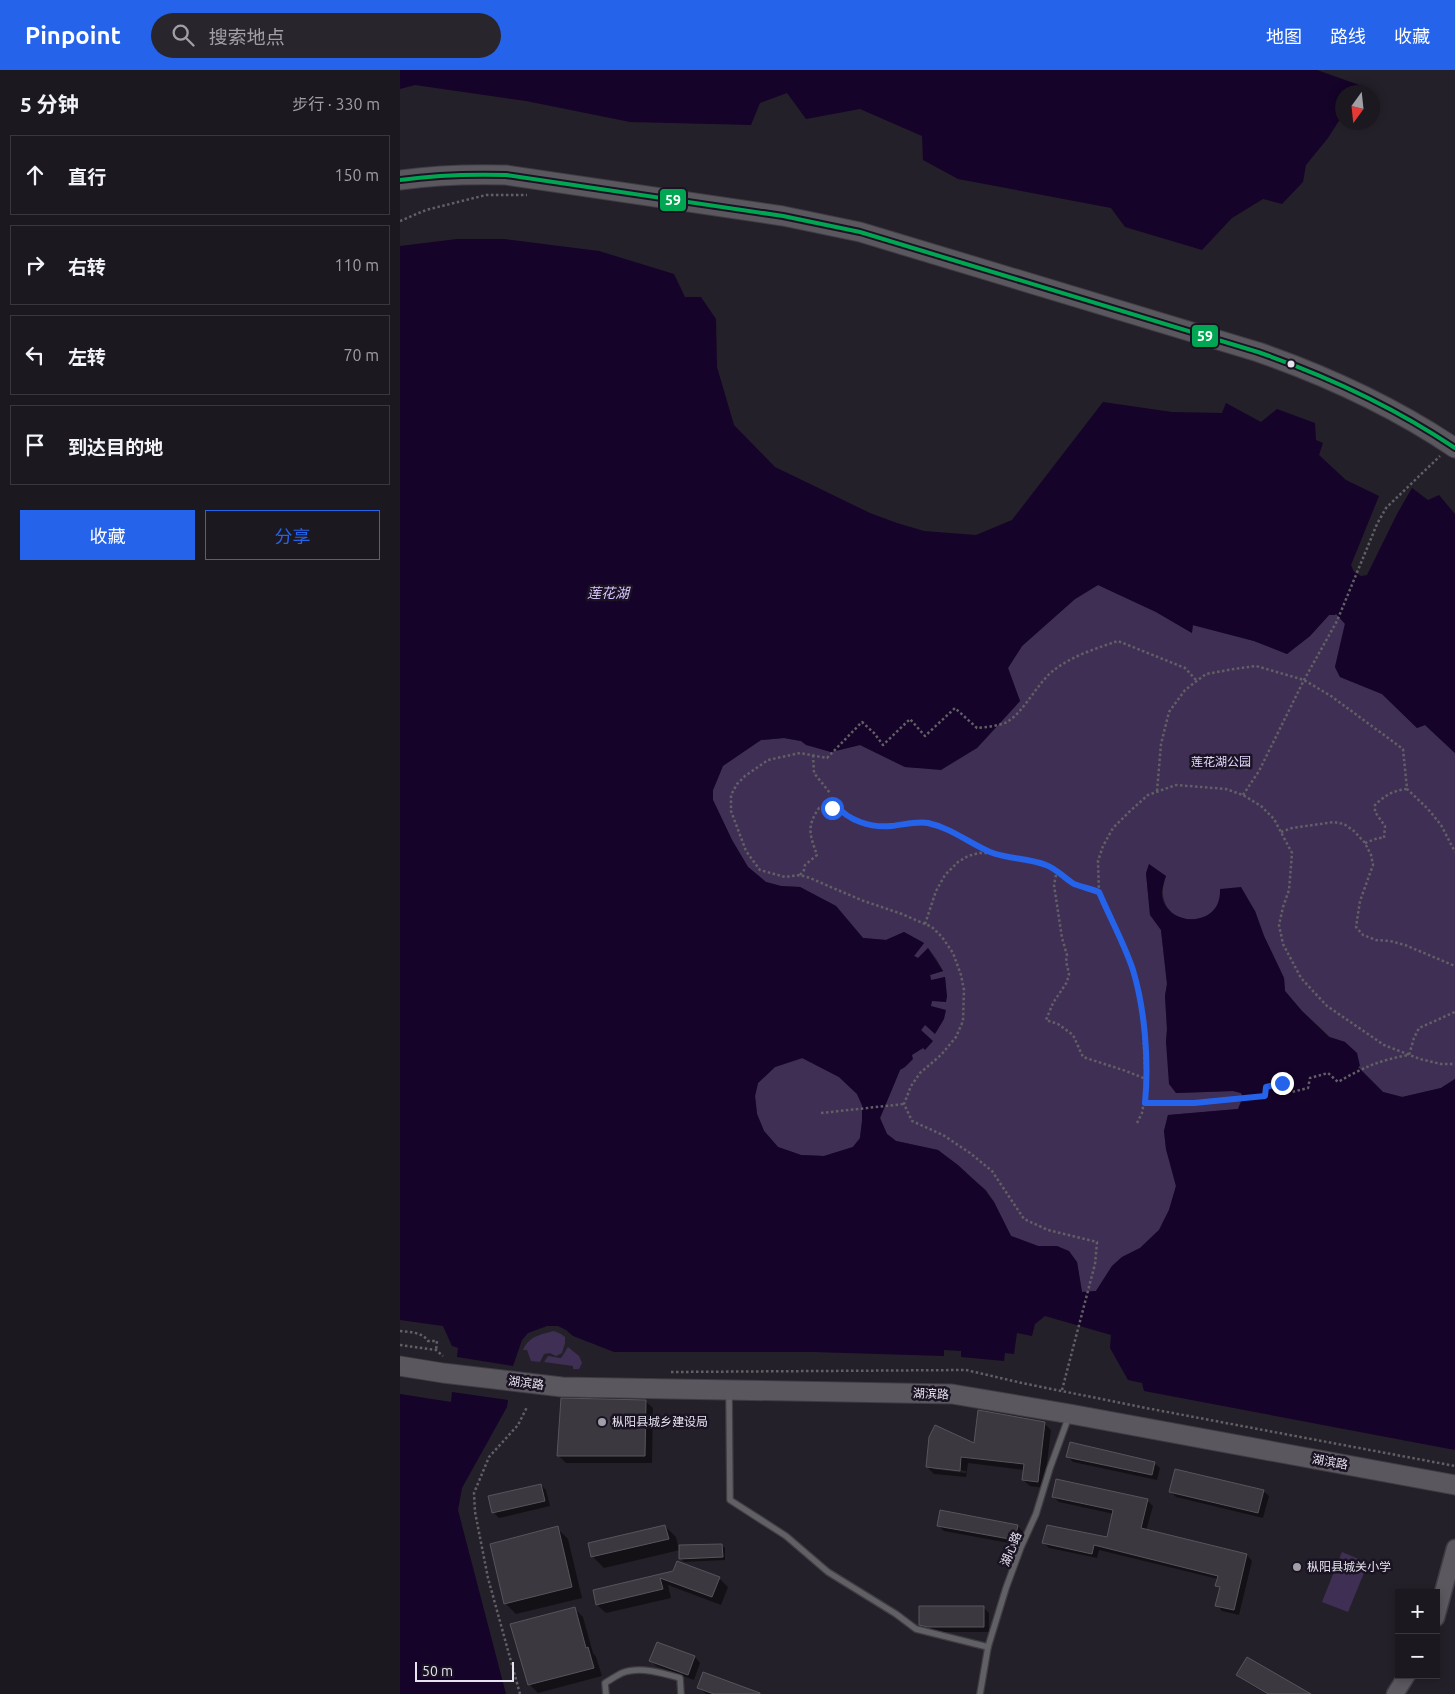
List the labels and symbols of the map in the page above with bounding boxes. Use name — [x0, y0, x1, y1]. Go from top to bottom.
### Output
north arrow — [1335, 85, 1380, 130]
line badge: 59 — [659, 188, 687, 212]
text: 59 — [665, 192, 681, 208]
line badge: 59 — [1191, 324, 1219, 348]
text: 59 — [1197, 328, 1213, 344]
unlabelled marker — [1286, 359, 1296, 369]
water label: 莲花湖 — [587, 585, 631, 601]
park label: 莲花湖公园 — [1191, 755, 1251, 768]
route start — [821, 797, 844, 820]
route end — [1271, 1072, 1294, 1095]
street label: 湖滨路 — [507, 1374, 545, 1391]
street label: 湖滨路 — [913, 1386, 949, 1401]
place label: 枞阳县城乡建设局 — [612, 1415, 708, 1428]
marker: 枞阳县城乡建设局 — [596, 1416, 608, 1428]
street label: 湖滨路 — [1311, 1452, 1349, 1471]
street label: 湖心路 — [998, 1530, 1023, 1568]
place label: 枞阳县城关小学 — [1307, 1560, 1391, 1573]
marker: 枞阳县城关小学 — [1291, 1561, 1303, 1573]
scale bar — [415, 1659, 514, 1682]

